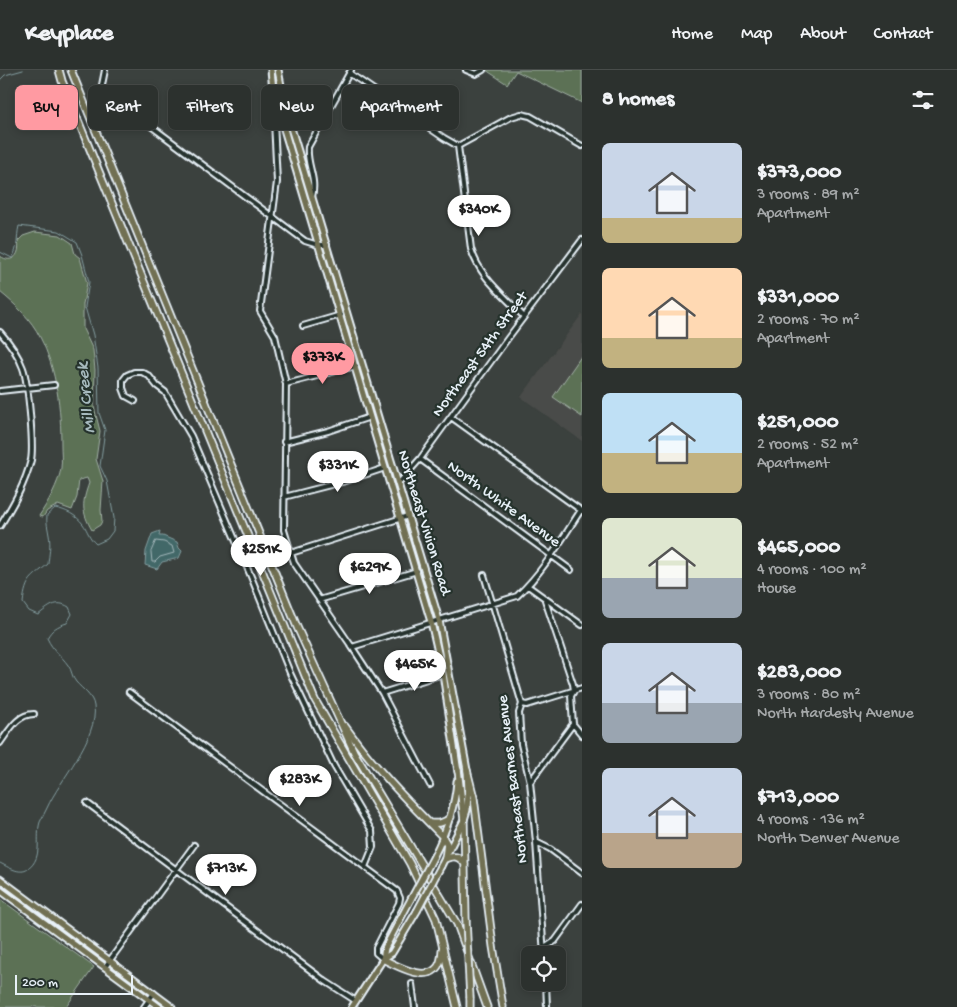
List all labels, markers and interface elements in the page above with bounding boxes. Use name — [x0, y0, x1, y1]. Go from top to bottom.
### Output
text: Keyplace — [25, 20, 113, 49]
text: Home — [671, 24, 713, 45]
text: Map — [741, 24, 772, 45]
text: About — [800, 24, 846, 45]
text: Contact — [874, 24, 932, 45]
chip: Buy — [15, 85, 78, 130]
chip: Rent — [88, 85, 158, 130]
chip: Filters — [168, 85, 251, 130]
chip: New — [261, 85, 332, 130]
chip: Apartment — [342, 85, 459, 130]
icon: filters — [909, 86, 937, 114]
text: 8 homes — [602, 88, 674, 113]
text: $373,000 — [757, 161, 842, 186]
icon: home — [642, 163, 702, 223]
text: 3 rooms · 89 m² — [757, 186, 859, 205]
pin: $340K — [444, 194, 514, 237]
text: $340K — [459, 201, 499, 220]
text: Apartment — [757, 205, 829, 224]
text: $331,000 — [757, 286, 839, 311]
street label: Northeast 54th Street — [429, 287, 534, 421]
icon: home — [642, 288, 702, 348]
text: 2 rooms · 70 m² — [757, 311, 860, 330]
text: Apartment — [757, 330, 829, 349]
pin: $373K — [288, 342, 358, 385]
text: $373K — [303, 349, 343, 368]
water label: Mill Creek — [73, 359, 101, 435]
text: $251,000 — [757, 411, 839, 436]
icon: home — [642, 413, 702, 473]
text: 2 rooms · 52 m² — [757, 436, 859, 455]
street label: Northeast Vivion Road — [392, 448, 455, 599]
pin: $331K — [303, 450, 373, 493]
text: Apartment — [757, 455, 829, 474]
text: $331K — [318, 457, 358, 476]
street label: North White Avenue — [443, 457, 564, 553]
pin: $251K — [226, 534, 296, 577]
text: $465,000 — [757, 536, 840, 561]
icon: home — [642, 538, 702, 598]
text: $251K — [242, 541, 280, 560]
pin: $629K — [335, 552, 405, 595]
text: $629K — [350, 559, 390, 578]
text: 4 rooms · 100 m² — [757, 561, 867, 580]
text: House — [757, 580, 796, 599]
pin: $465K — [380, 650, 450, 692]
text: $465K — [395, 656, 435, 675]
text: $283,000 — [757, 661, 842, 686]
icon: home — [642, 663, 702, 723]
text: 3 rooms · 80 m² — [757, 686, 861, 705]
street label: Northeast Barnes Avenue — [494, 693, 534, 864]
text: North Hardesty Avenue — [757, 705, 914, 724]
pin: $283K — [265, 764, 335, 807]
text: $283K — [280, 771, 320, 790]
text: $713,000 — [757, 786, 839, 811]
icon: home — [642, 788, 702, 848]
text: 4 rooms · 136 m² — [757, 811, 865, 830]
text: North Denver Avenue — [757, 830, 900, 849]
pin: $713K — [191, 854, 261, 896]
text: $713K — [206, 860, 246, 879]
map controls — [521, 946, 566, 991]
button: locate — [521, 946, 566, 991]
scale bar — [15, 972, 132, 995]
text: 200 m — [22, 975, 58, 992]

